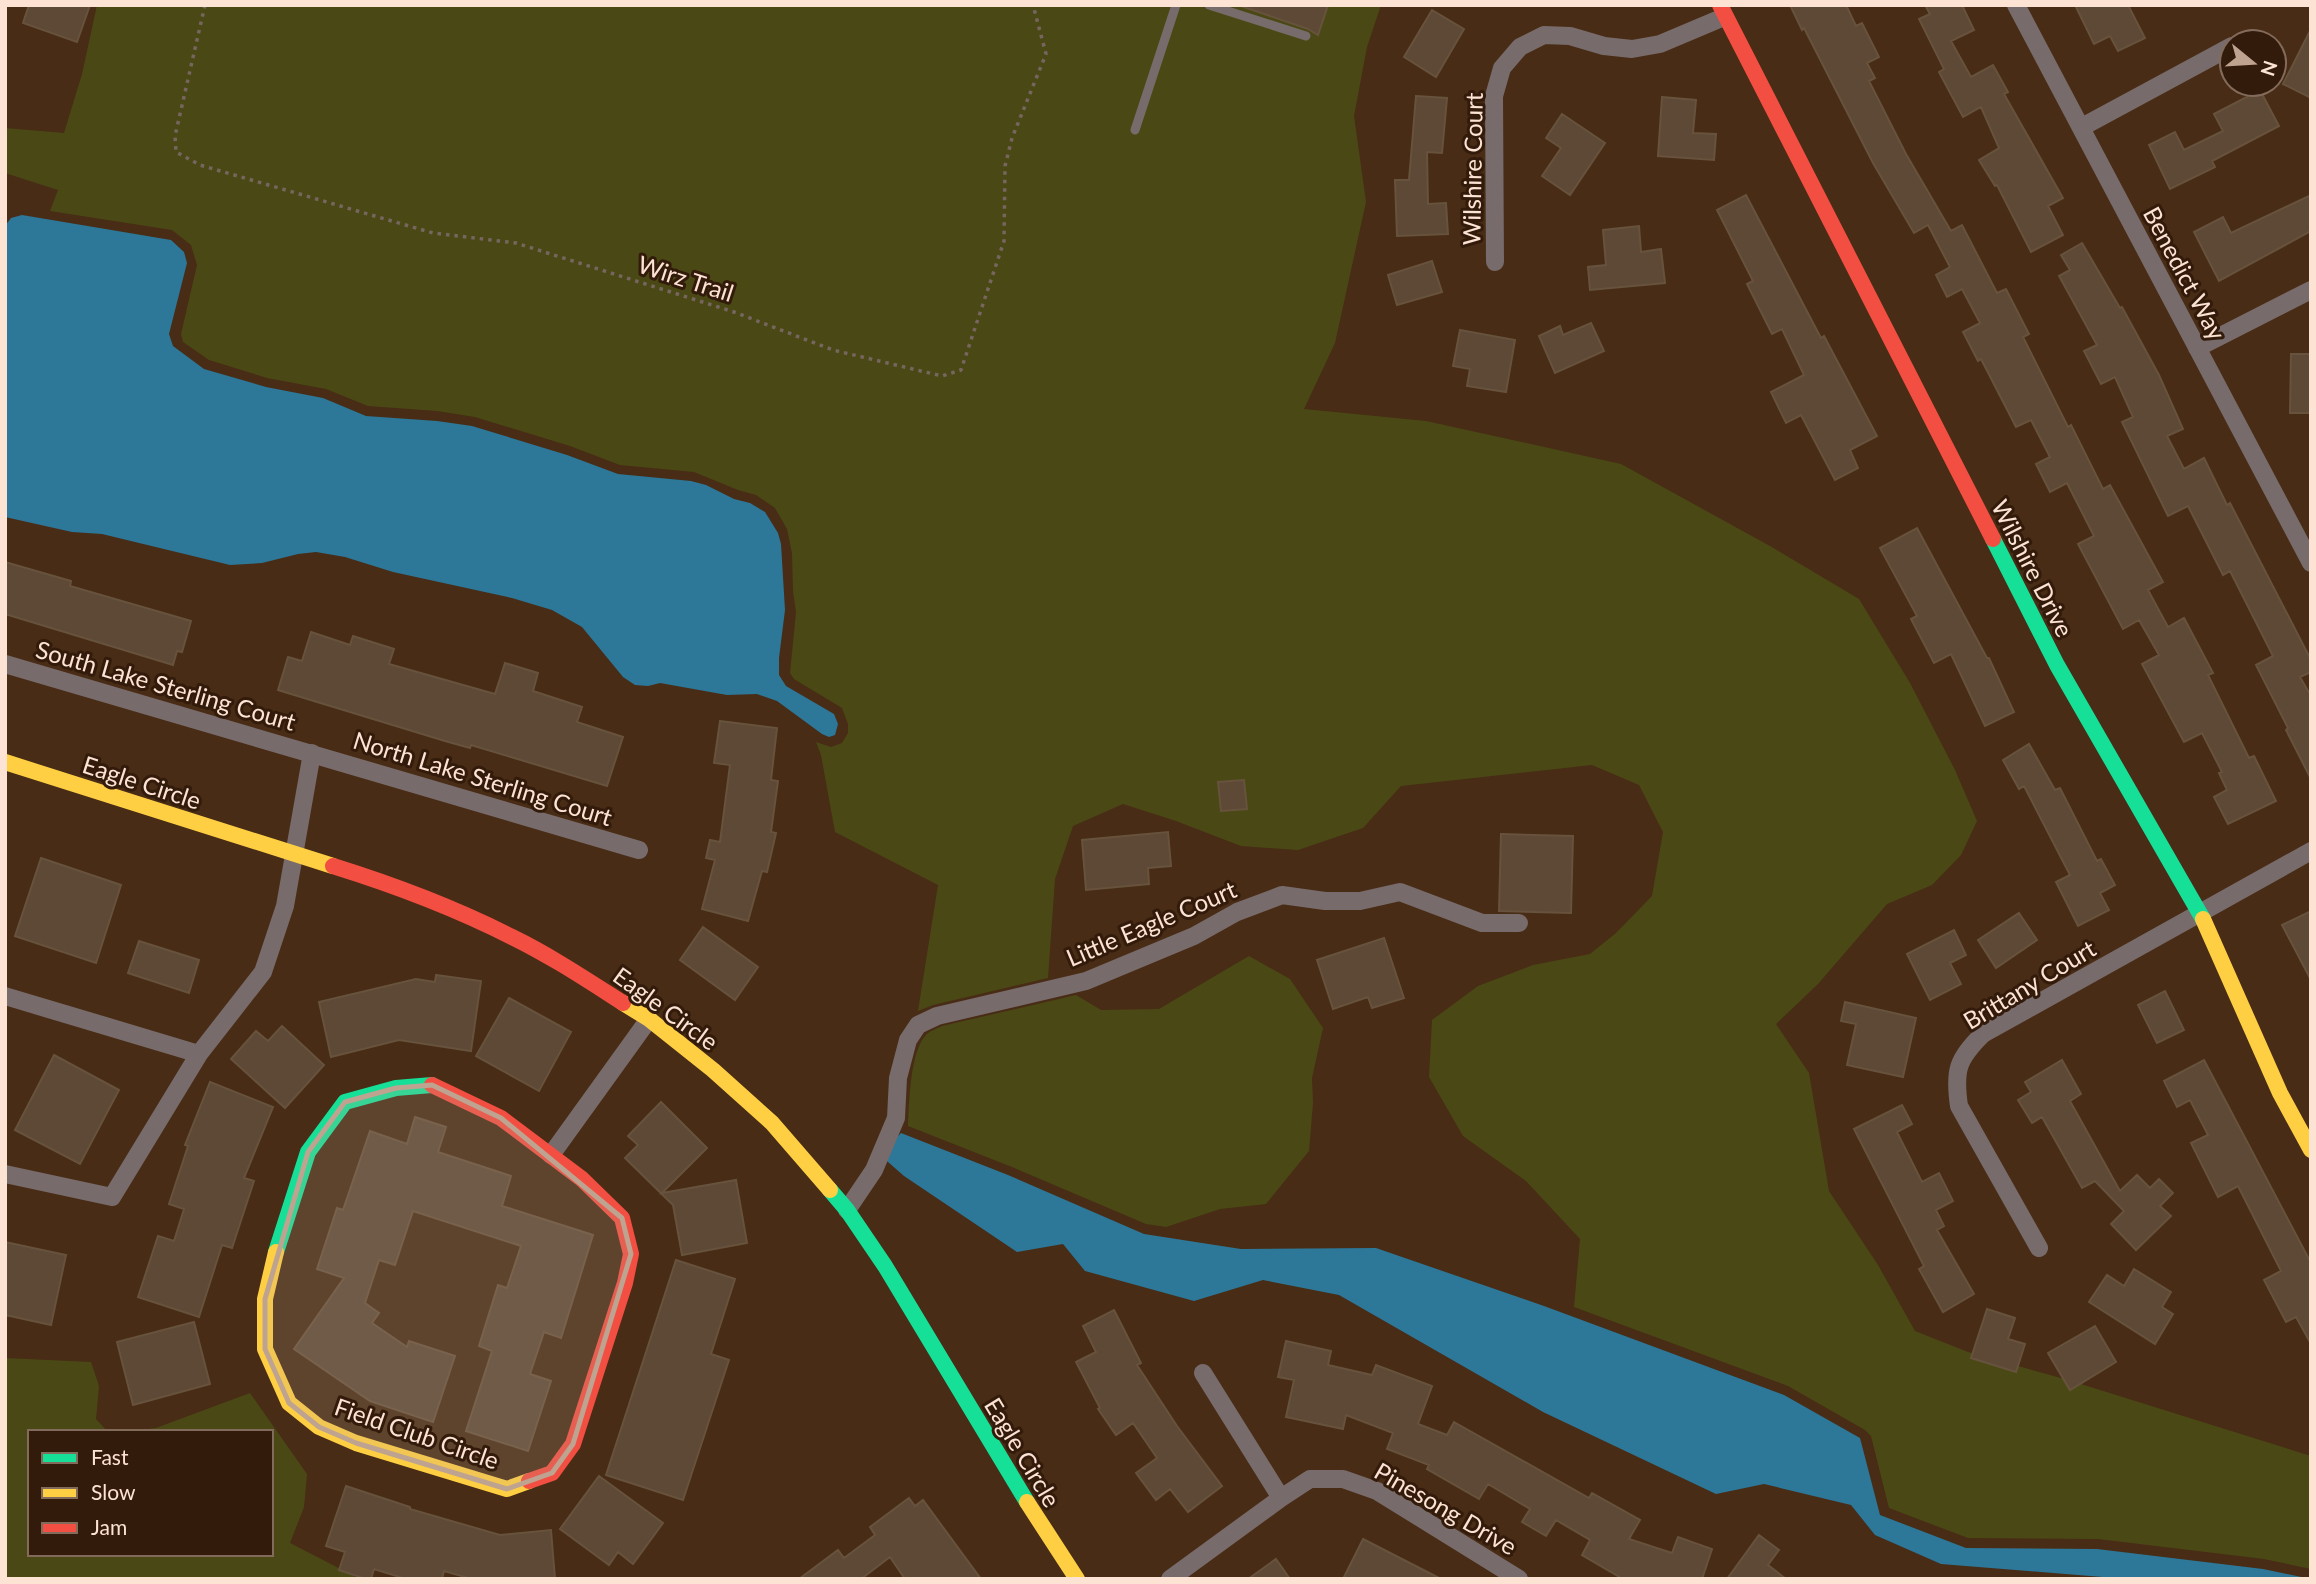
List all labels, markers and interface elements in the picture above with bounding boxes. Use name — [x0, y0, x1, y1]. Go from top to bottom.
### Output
north arrow — [2218, 28, 2288, 98]
text: N — [2256, 58, 2283, 79]
street label: Wilshire Court — [1456, 92, 1488, 246]
street label: Benedict Way — [2138, 201, 2233, 345]
street label: Wirz Trail — [634, 249, 738, 307]
street label: Wilshire Drive — [1986, 495, 2080, 641]
street label: South Lake Sterling Court — [33, 634, 299, 736]
street label: North Lake Sterling Court — [350, 725, 616, 831]
street label: Eagle Circle — [79, 749, 205, 815]
street label: Little Eagle Court — [1062, 874, 1241, 972]
street label: Brittany Court — [1958, 933, 2101, 1035]
street label: Eagle Circle — [608, 960, 724, 1056]
street label: Field Club Circle — [331, 1391, 503, 1475]
street label: Eagle Circle — [979, 1392, 1067, 1512]
legend — [28, 1430, 273, 1556]
text: Fast — [91, 1444, 129, 1469]
street label: Pinesong Drive — [1370, 1456, 1522, 1560]
text: Slow — [91, 1479, 136, 1504]
text: Jam — [91, 1514, 127, 1539]

